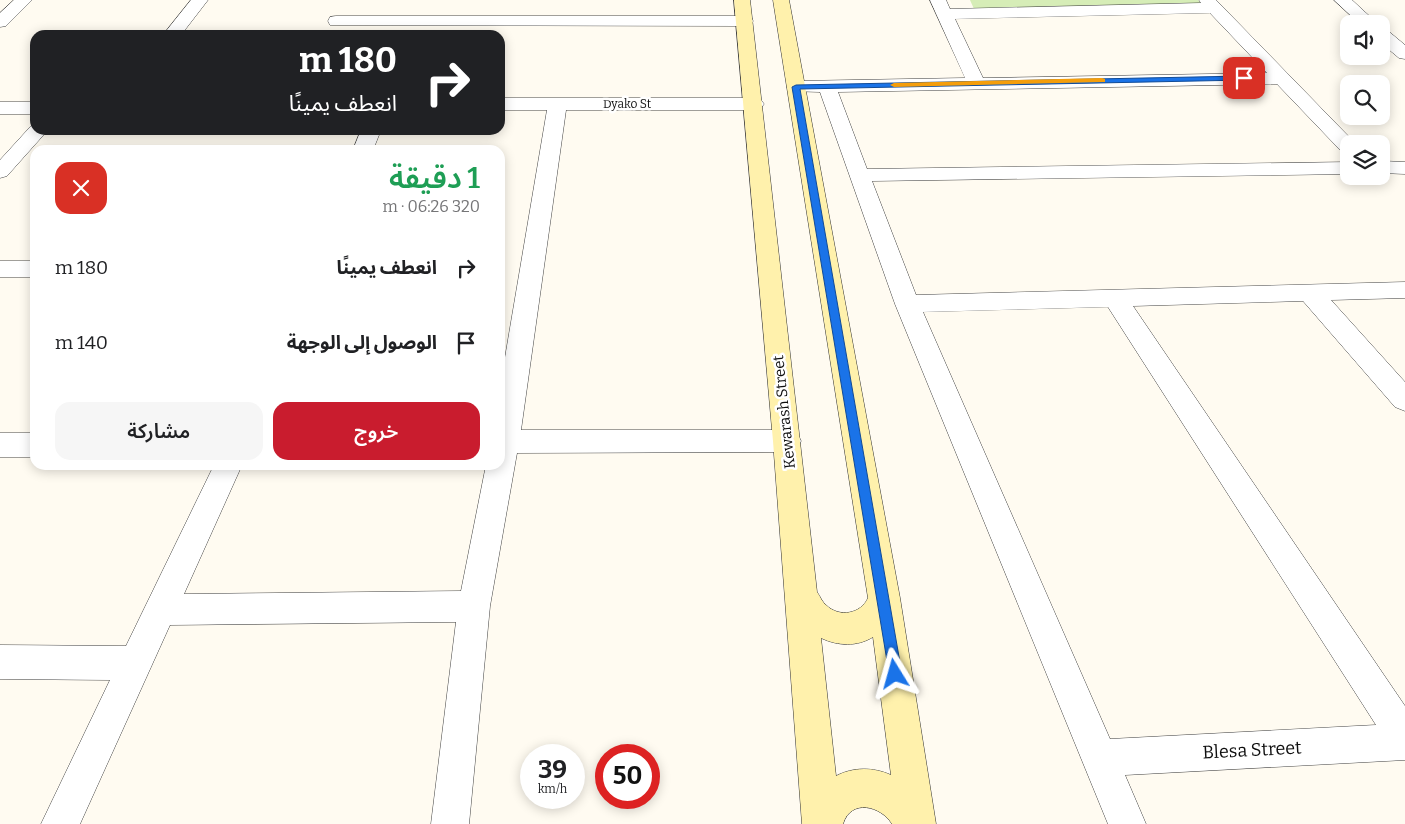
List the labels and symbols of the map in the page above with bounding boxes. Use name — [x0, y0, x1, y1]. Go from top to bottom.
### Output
pin — [1223, 57, 1265, 99]
street label: Dyako St — [603, 97, 652, 111]
street label: Kewarash Street — [769, 354, 799, 470]
position arrow — [868, 647, 920, 699]
street label: Blesa Street — [1202, 736, 1303, 764]
speed limit sign: 50 — [595, 744, 660, 809]

